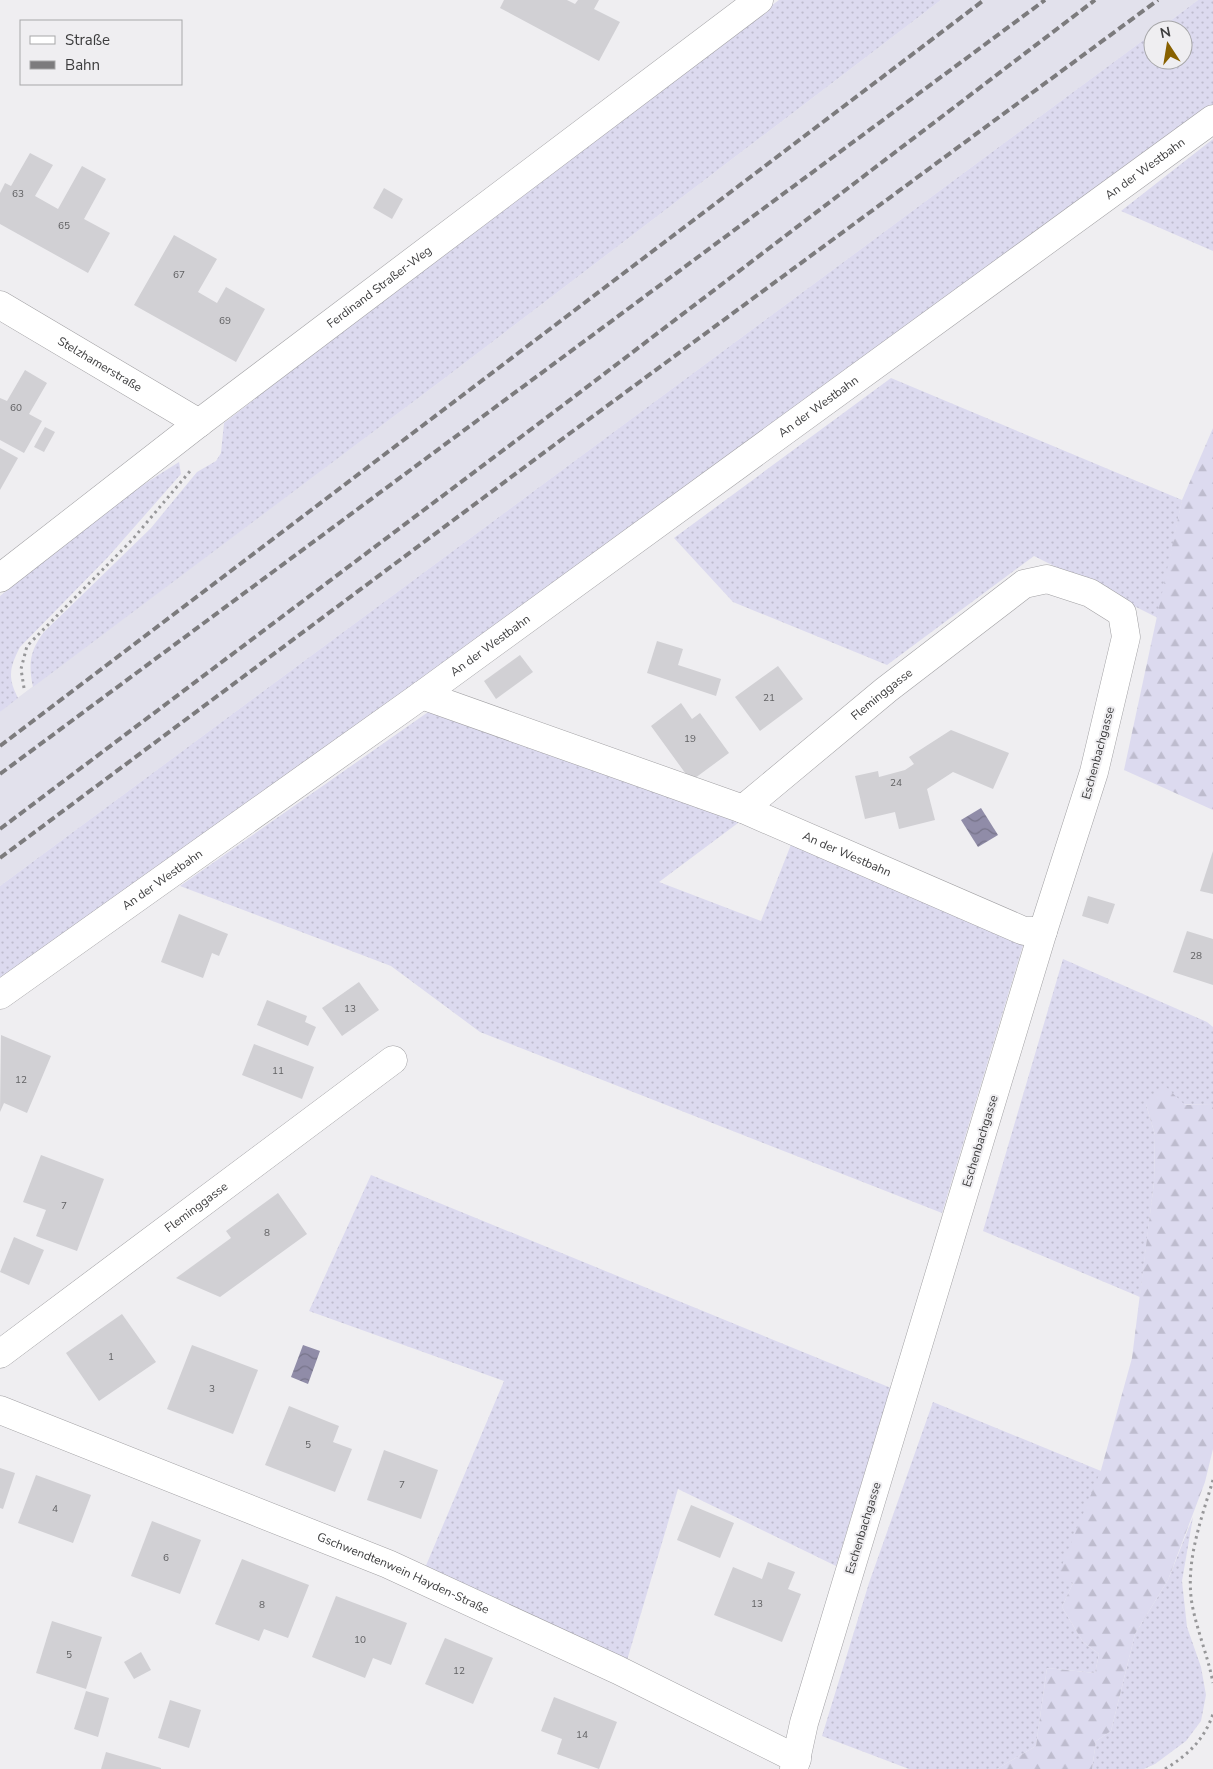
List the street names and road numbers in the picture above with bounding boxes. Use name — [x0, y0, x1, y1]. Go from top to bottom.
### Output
street label: An der Westbahn — [1102, 134, 1188, 203]
street label: Ferdinand Straßer-Weg — [323, 242, 435, 332]
street label: Stelzhamerstraße — [55, 333, 145, 395]
street label: An der Westbahn — [775, 372, 862, 441]
street label: An der Westbahn — [447, 611, 533, 680]
street label: Fleminggasse — [847, 665, 916, 724]
street label: Eschenbachgasse — [1078, 705, 1118, 801]
street label: An der Westbahn — [800, 828, 894, 880]
street label: An der Westbahn — [119, 846, 206, 914]
street label: Eschenbachgasse — [958, 1093, 1002, 1189]
street label: Fleminggasse — [161, 1178, 231, 1236]
street label: Eschenbachgasse — [841, 1480, 885, 1576]
street label: Gschwendtenwein Hayden-Straße — [315, 1529, 492, 1618]

